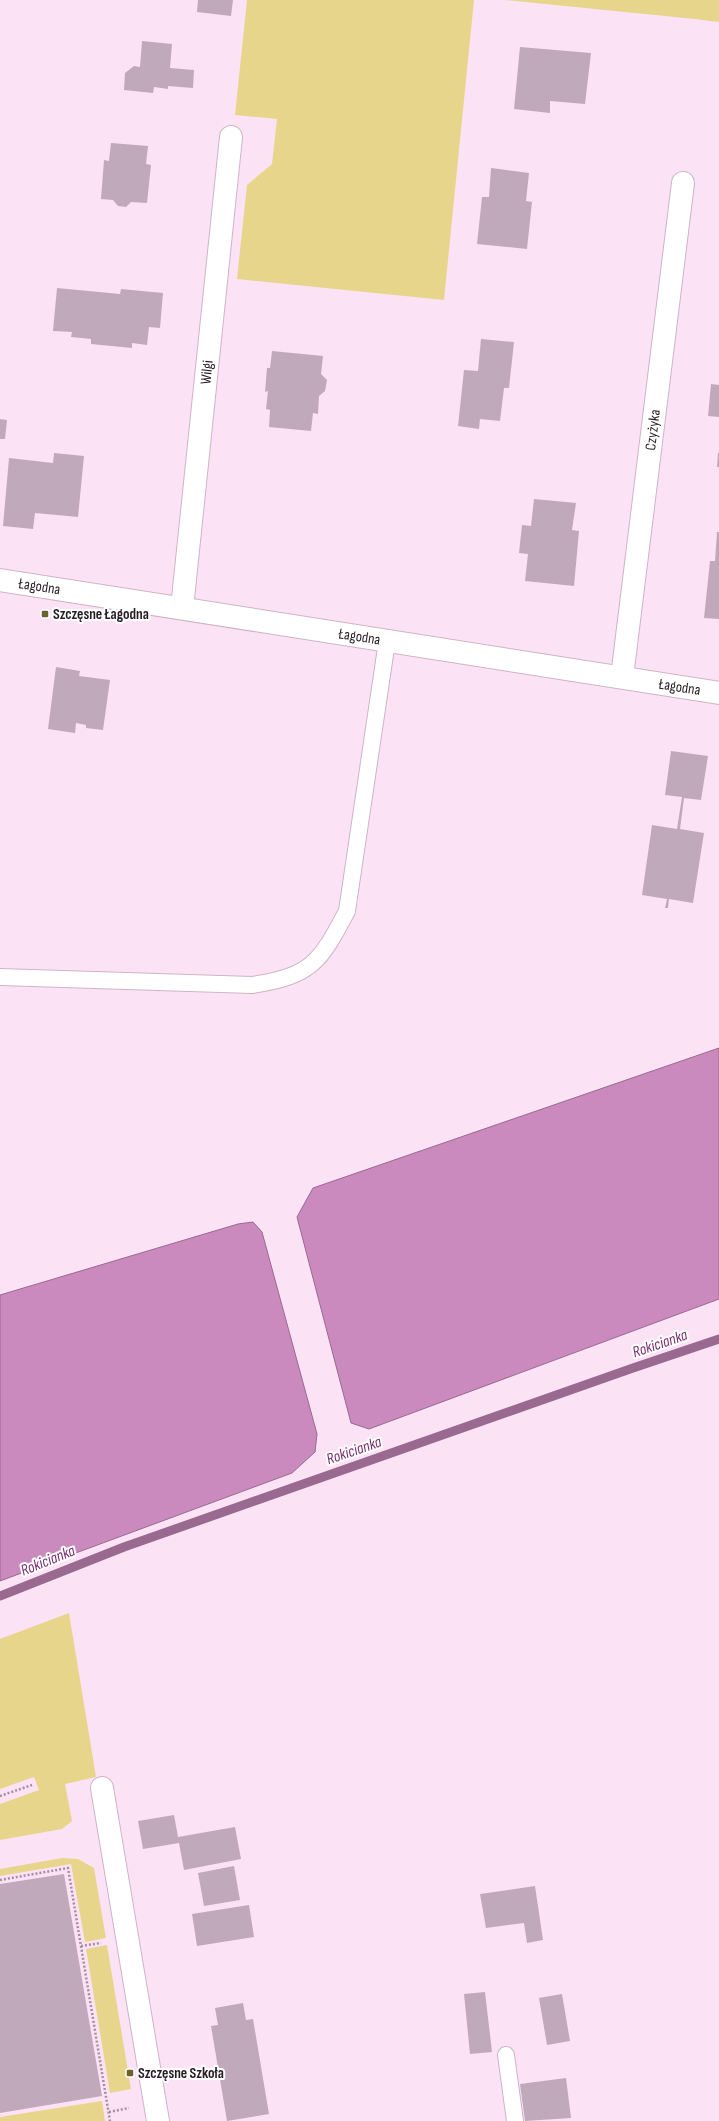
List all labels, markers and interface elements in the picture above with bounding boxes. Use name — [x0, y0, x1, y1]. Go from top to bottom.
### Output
street label: Wilgi — [196, 359, 217, 385]
street label: Czyżyka — [641, 408, 665, 452]
street label: Łagodna — [16, 573, 62, 599]
place label: Szczęsne Łagodna — [53, 605, 149, 624]
marker: Szczęsne Łagodna — [40, 609, 50, 619]
street label: Łagodna — [336, 624, 382, 649]
street label: Łagodna — [656, 674, 702, 699]
water label: Rokicianka — [630, 1326, 691, 1362]
water label: Rokicianka — [324, 1433, 385, 1469]
water label: Rokicianka — [18, 1541, 78, 1580]
place label: Szczęsne Szkoła — [138, 2064, 224, 2083]
marker: Szczęsne Szkoła — [125, 2068, 135, 2078]

